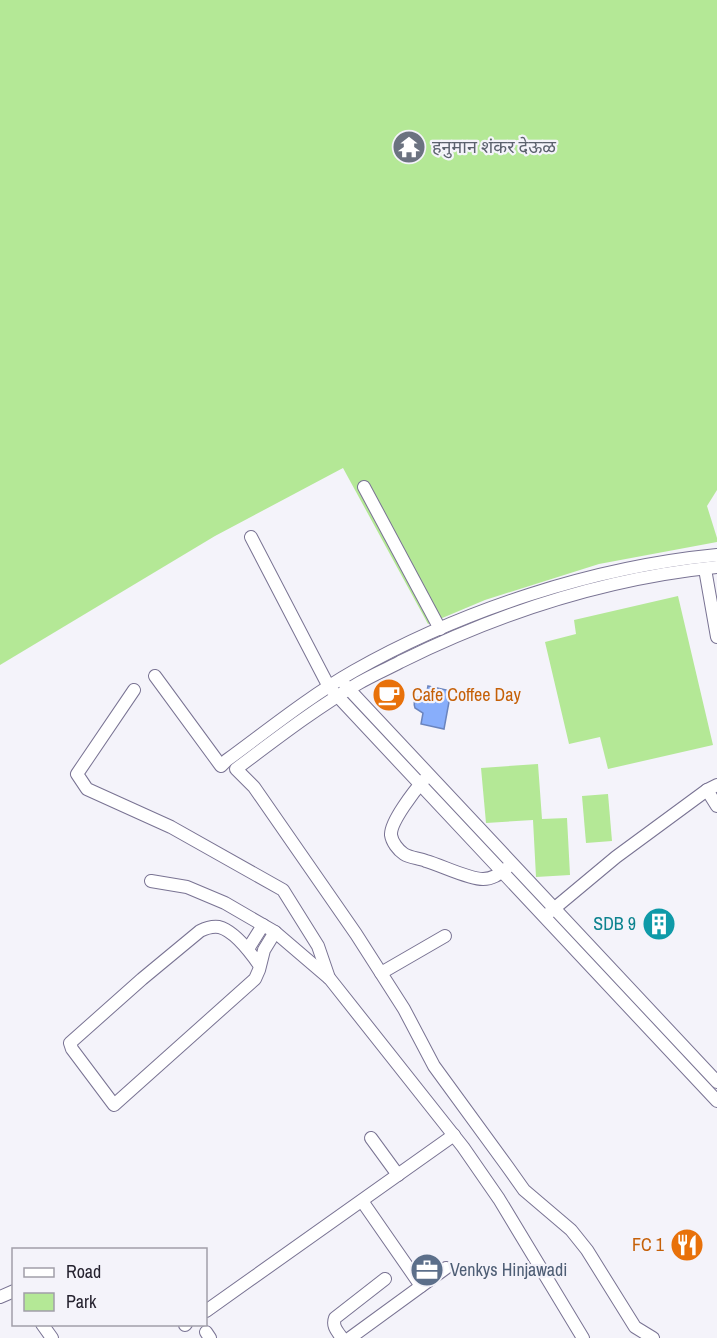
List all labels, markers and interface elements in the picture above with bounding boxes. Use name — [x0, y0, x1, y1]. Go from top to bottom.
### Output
temple icon: हनुमान शंकर देऊळ — [391, 129, 427, 165]
place label: हनुमान शंकर देऊळ — [432, 134, 556, 159]
cafe icon: Cafe Coffee Day — [371, 677, 407, 713]
place label: Cafe Coffee Day — [412, 682, 521, 707]
building icon: SDB 9 — [641, 906, 677, 942]
place label: SDB 9 — [593, 911, 636, 936]
restaurant icon: FC 1 — [669, 1227, 705, 1263]
place label: FC 1 — [632, 1232, 665, 1257]
legend — [12, 1248, 207, 1326]
office icon: Venkys Hinjawadi — [409, 1252, 445, 1288]
place label: Venkys Hinjawadi — [450, 1257, 567, 1282]
text: Road — [66, 1259, 101, 1284]
text: Park — [66, 1289, 97, 1314]

